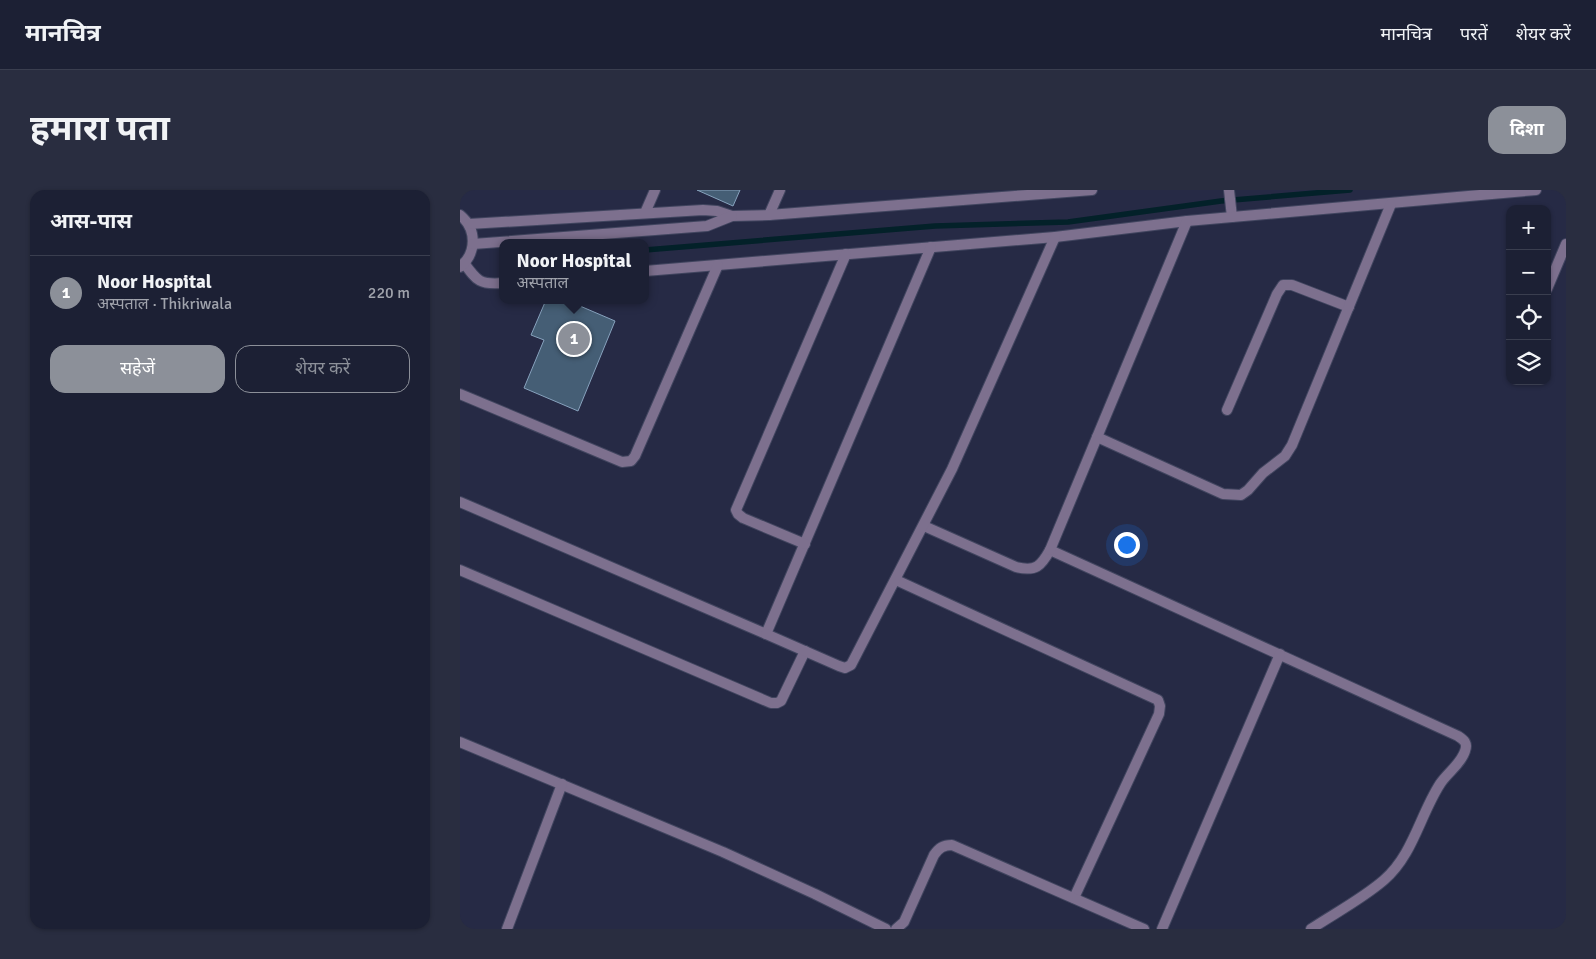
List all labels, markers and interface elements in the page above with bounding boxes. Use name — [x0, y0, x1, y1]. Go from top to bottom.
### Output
text: मानचित्र — [25, 18, 101, 48]
text: मानचित्र — [1380, 23, 1432, 45]
text: परतें — [1460, 23, 1488, 45]
text: शेयर करें — [1516, 23, 1571, 45]
button: दिशा — [1488, 106, 1566, 154]
text: हमारा पता — [30, 107, 170, 150]
map controls — [1506, 205, 1551, 385]
button: + — [1506, 205, 1551, 250]
text: आस-पास — [50, 208, 132, 234]
popup — [499, 239, 649, 304]
text: Noor Hospital — [517, 249, 631, 273]
button: − — [1506, 250, 1551, 295]
text: Noor Hospital — [97, 270, 212, 294]
text: अस्पताल — [517, 273, 568, 293]
text: 1 — [62, 283, 70, 303]
text: 220 m — [368, 283, 410, 303]
text: अस्पताल · Thikriwala — [97, 294, 232, 314]
button: locate — [1506, 295, 1551, 340]
pin: 1 — [558, 320, 590, 358]
button: layers — [1506, 340, 1551, 385]
button: सहेजें — [50, 345, 225, 393]
button: शेयर करें — [235, 345, 410, 393]
your location — [1114, 532, 1140, 558]

